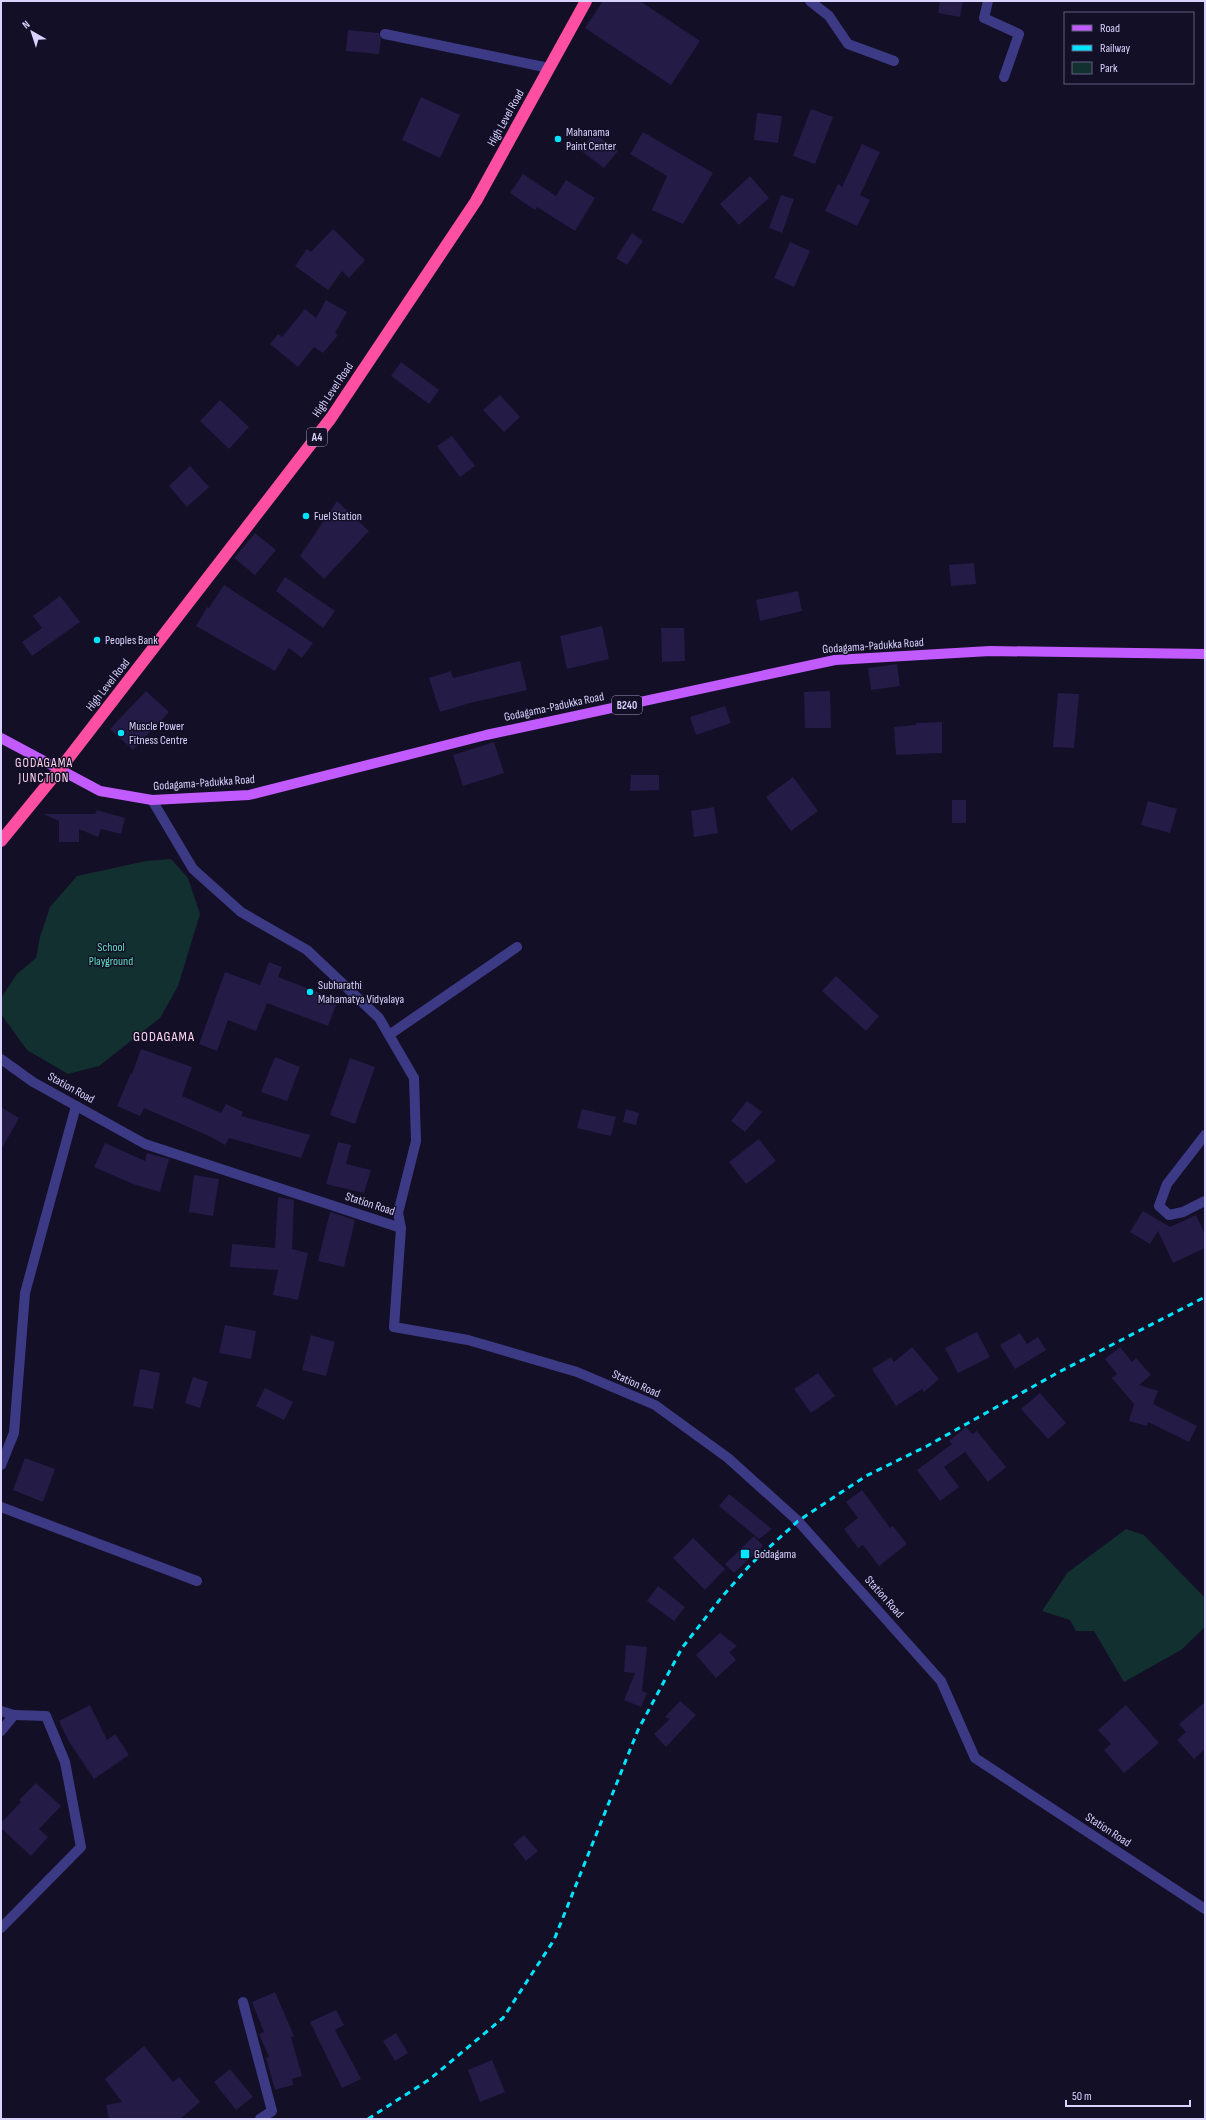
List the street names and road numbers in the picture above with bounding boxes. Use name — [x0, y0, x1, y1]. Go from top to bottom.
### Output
street label: High Level Road — [484, 87, 528, 149]
street label: High Level Road — [309, 360, 357, 420]
road number: A4 — [307, 428, 327, 446]
street label: Godagama-Padukka Road — [822, 635, 924, 657]
street label: High Level Road — [83, 656, 133, 714]
street label: Godagama-Padukka Road — [503, 689, 605, 725]
road number: B240 — [612, 696, 642, 714]
street label: Godagama-Padukka Road — [153, 772, 255, 794]
street label: Station Road — [45, 1069, 97, 1107]
street label: Station Road — [343, 1189, 397, 1219]
street label: Station Road — [610, 1367, 662, 1401]
street label: Station Road — [861, 1573, 907, 1621]
street label: Station Road — [1082, 1810, 1134, 1850]

